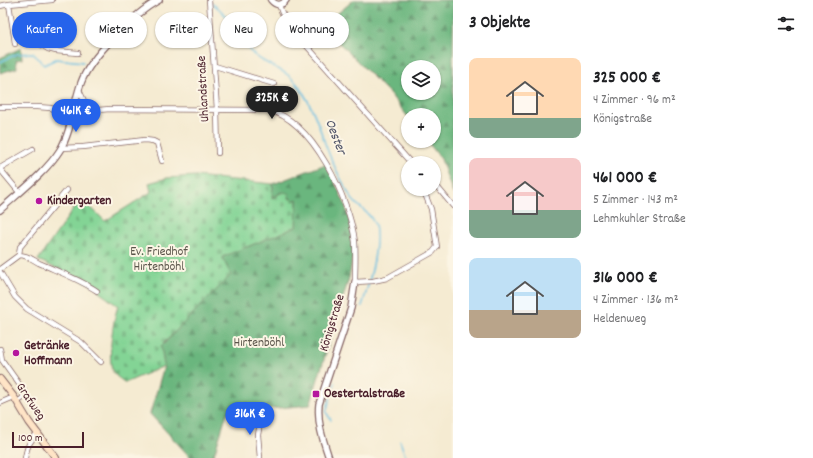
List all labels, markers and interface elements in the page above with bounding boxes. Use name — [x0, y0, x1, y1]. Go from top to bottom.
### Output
chip: Kaufen — [12, 12, 77, 48]
chip: Mieten — [85, 12, 147, 48]
chip: Filter — [155, 12, 212, 48]
chip: Neu — [220, 12, 267, 48]
chip: Wohnung — [275, 12, 349, 48]
text: 3 Objekte — [469, 12, 530, 36]
icon: filters — [775, 13, 797, 35]
street label: Uhlandstraße — [193, 55, 215, 123]
map controls — [401, 60, 441, 196]
button: layers — [401, 60, 441, 100]
text: 325 000 € — [593, 67, 661, 91]
icon: home — [501, 74, 549, 122]
pin: 325K € — [239, 86, 305, 120]
text: 325K € — [255, 89, 289, 108]
text: 4 Zimmer · 96 m² — [593, 91, 676, 110]
pin: 461K € — [43, 99, 109, 133]
text: 461K € — [61, 102, 91, 121]
button: + — [401, 108, 441, 148]
text: Königstraße — [593, 110, 652, 129]
water label: Oester — [319, 116, 352, 159]
button: − — [401, 156, 441, 196]
text: 461 000 € — [593, 167, 657, 191]
icon: home — [501, 174, 549, 222]
text: 5 Zimmer · 143 m² — [593, 191, 678, 210]
place label: Kindergarten — [47, 192, 111, 211]
marker: Kindergarten — [34, 196, 44, 206]
text: Lehmkuhler Straße — [593, 210, 686, 229]
park label: Ev. Friedhof Hirtenböhl — [130, 243, 188, 277]
text: 316 000 € — [593, 267, 658, 291]
icon: home — [501, 274, 549, 322]
text: 4 Zimmer · 136 m² — [593, 291, 678, 310]
street label: Königstraße — [315, 292, 351, 354]
text: Heldenweg — [593, 310, 646, 329]
park label: Hirtenböhl — [234, 334, 284, 353]
place label: Getränke Hoffmann — [24, 337, 72, 371]
marker: Getränke Hoffmann — [11, 348, 21, 358]
street label: Grafweg — [10, 379, 50, 425]
place label: Oestertalstraße — [324, 385, 405, 404]
marker: Oestertalstraße — [311, 389, 321, 399]
pin: 316K € — [217, 402, 283, 436]
text: 316K € — [234, 405, 266, 424]
scale bar — [12, 430, 84, 449]
text: 100 m — [18, 431, 42, 447]

